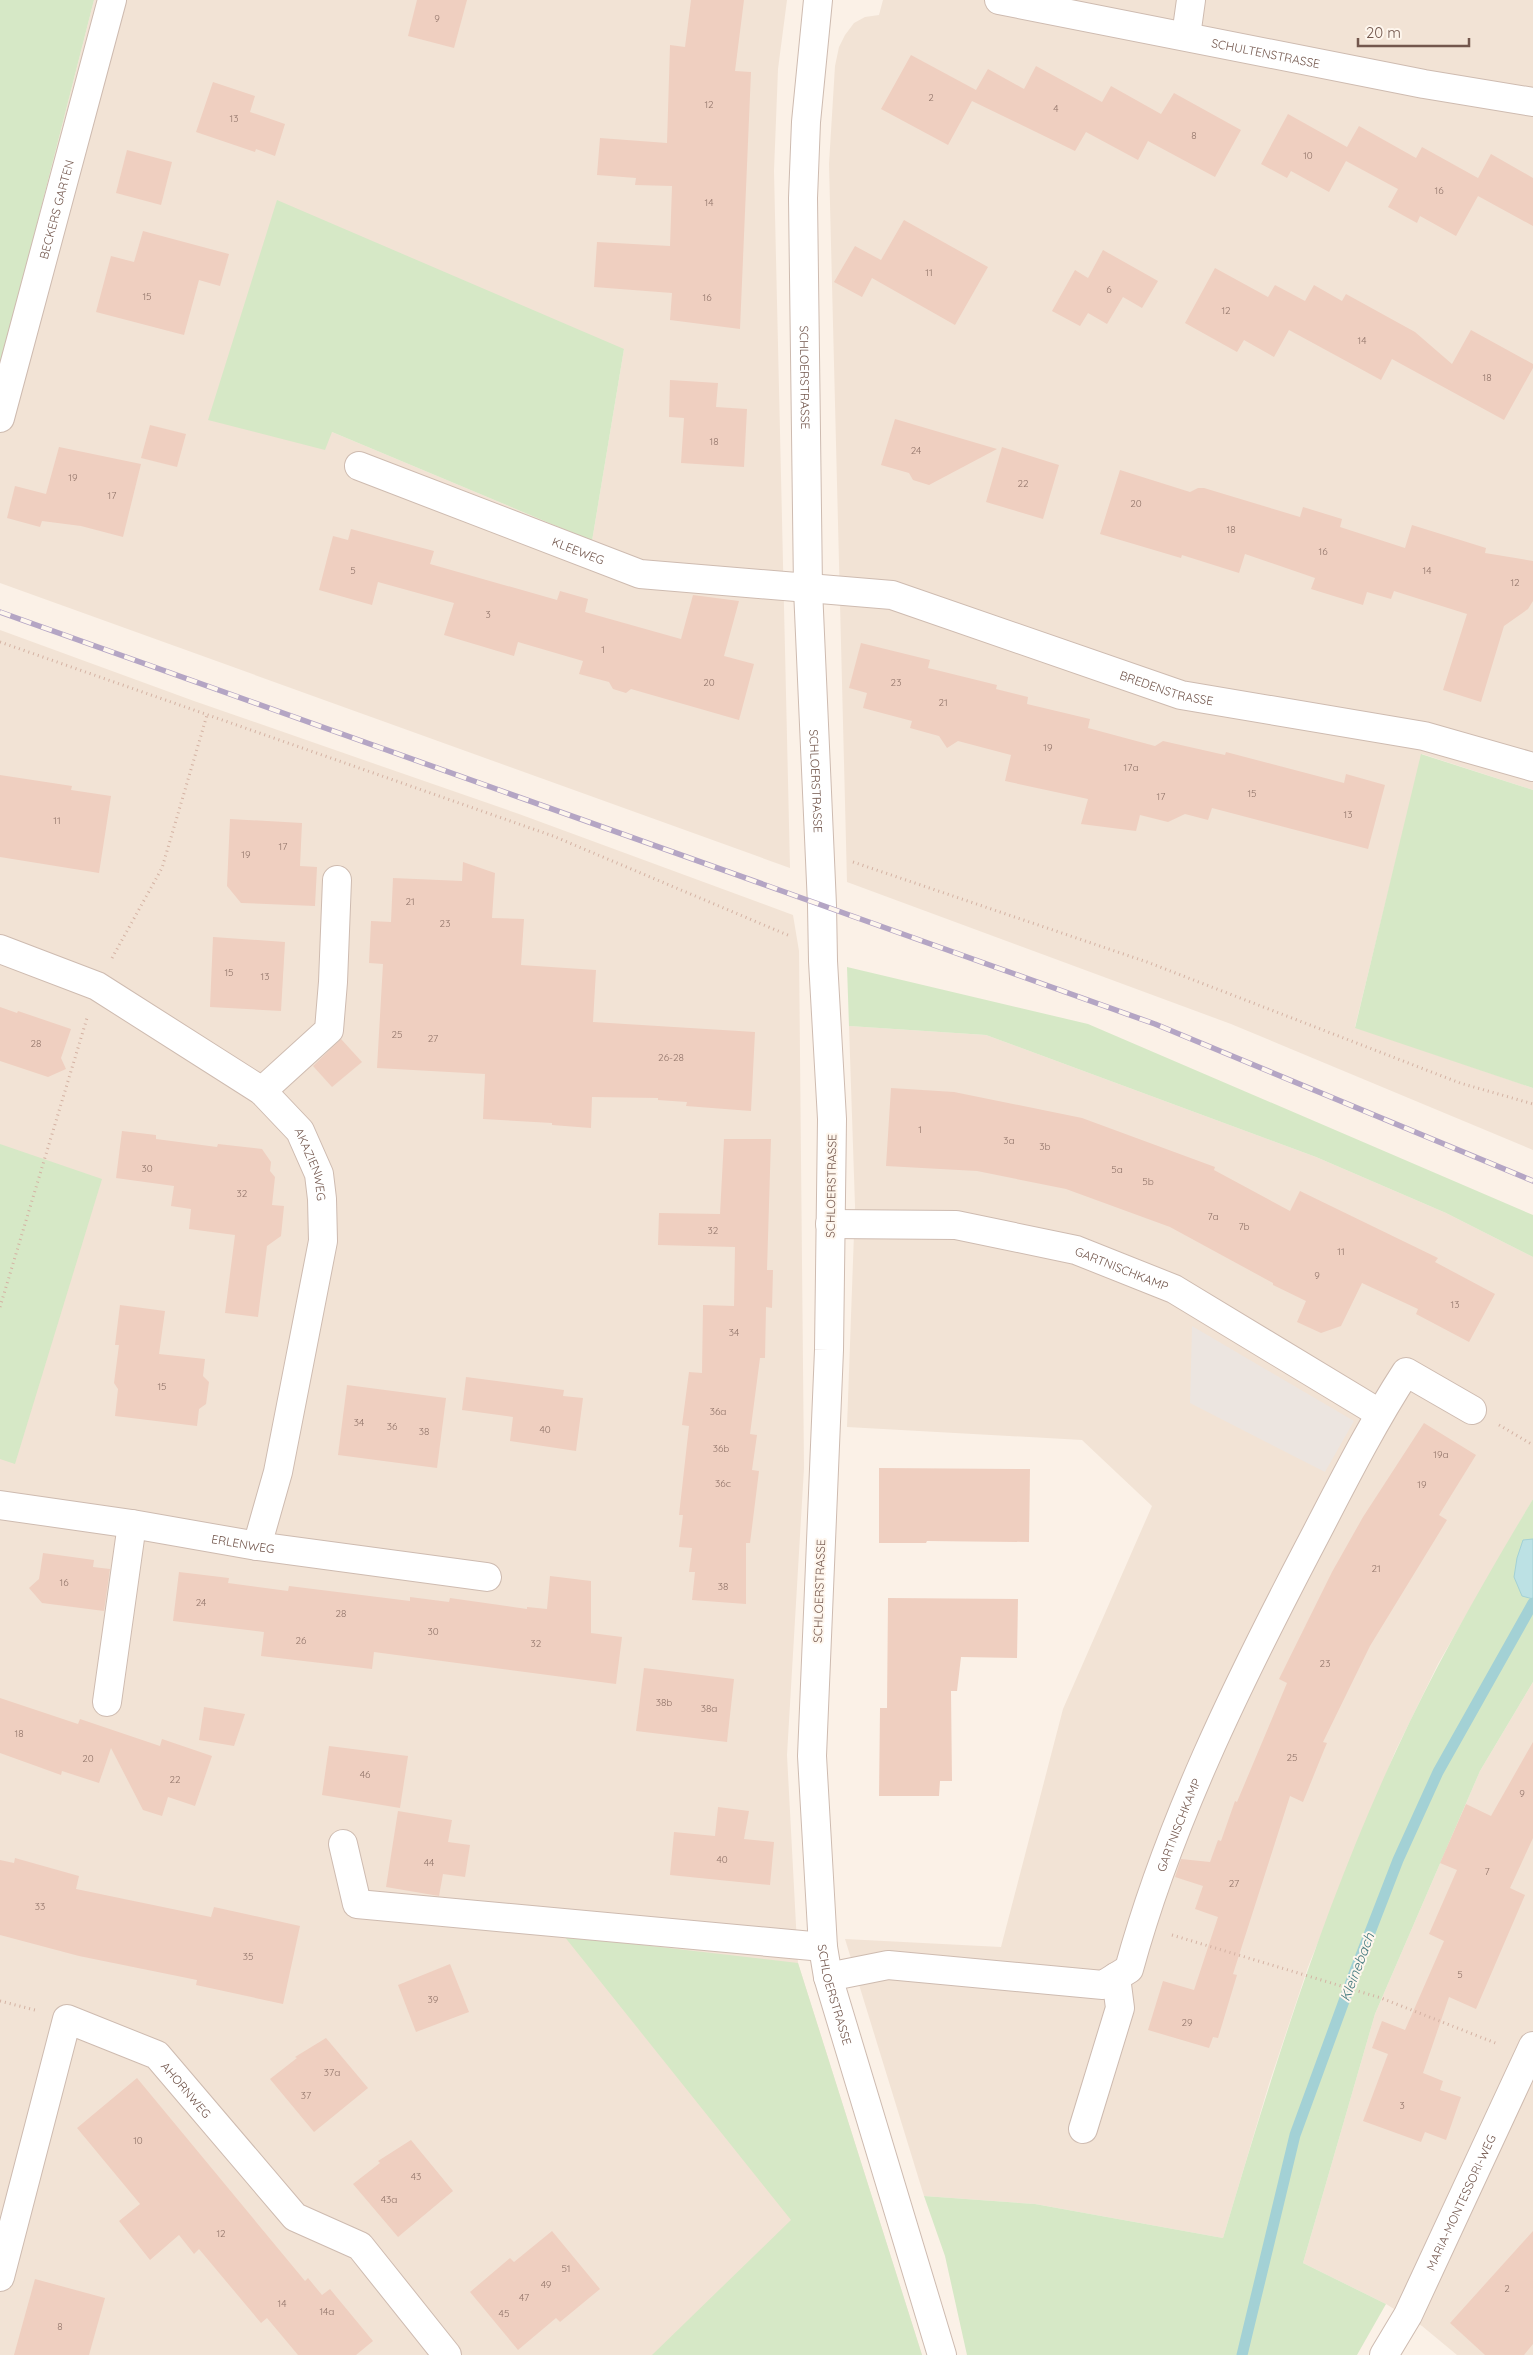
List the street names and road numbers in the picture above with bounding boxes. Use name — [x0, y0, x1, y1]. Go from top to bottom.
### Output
street label: SCHULTENSTRASSE — [1210, 35, 1322, 71]
street label: BECKERS GARTEN — [35, 158, 76, 261]
street label: SCHLOERSTRASSE — [797, 325, 813, 429]
street label: KLEEWEG — [550, 533, 607, 567]
street label: BREDENSTRASSE — [1118, 667, 1215, 708]
street label: SCHLOERSTRASSE — [807, 729, 826, 833]
street label: AKAZIENWEG — [292, 1125, 330, 1201]
street label: SCHLOERSTRASSE — [823, 1134, 839, 1238]
street label: GARTNISCHKAMP — [1073, 1243, 1171, 1294]
street label: ERLENWEG — [210, 1531, 275, 1556]
street label: SCHLOERSTRASSE — [810, 1539, 828, 1643]
street label: GARTNISCHKAMP — [1153, 1776, 1203, 1874]
street label: SCHLOERSTRASSE — [815, 1943, 856, 2047]
street label: AHORNWEG — [158, 2058, 215, 2121]
street label: MARIA-MONTESSORI-WEG — [1422, 2132, 1498, 2273]

